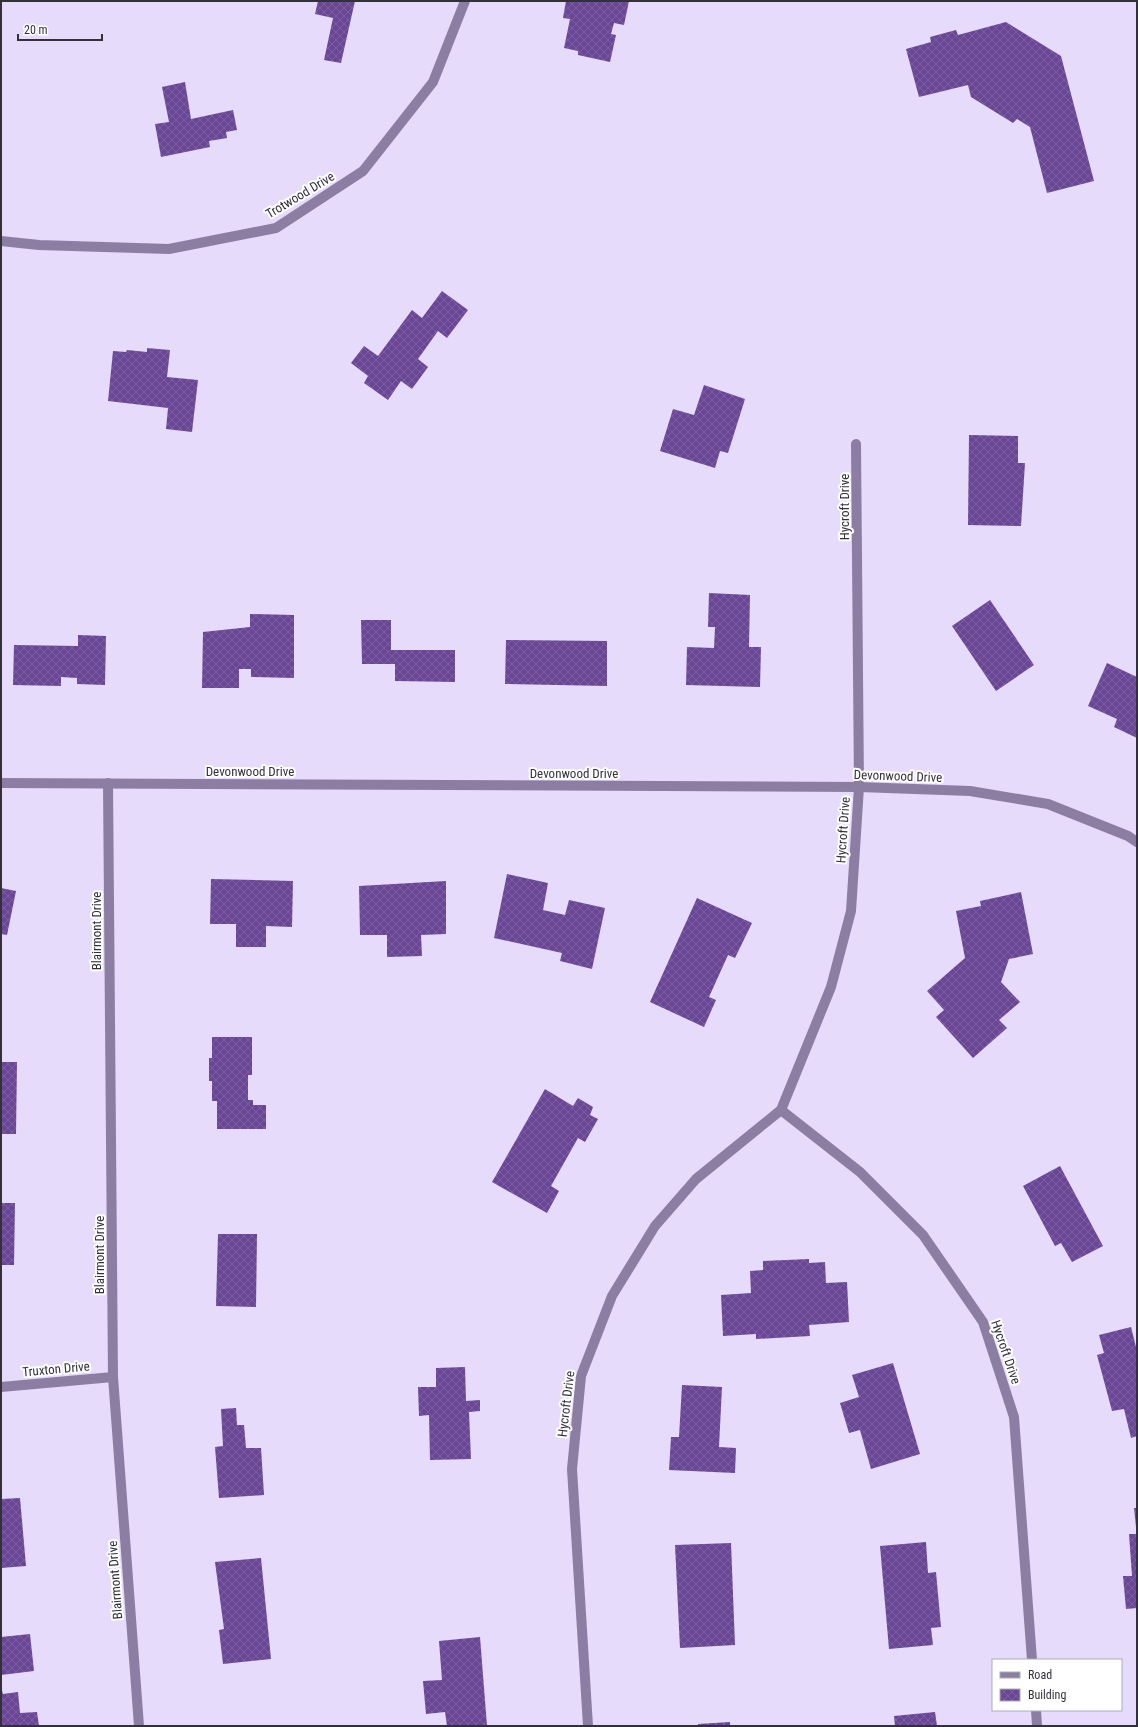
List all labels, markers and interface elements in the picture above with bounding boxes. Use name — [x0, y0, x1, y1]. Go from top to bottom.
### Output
scale bar — [18, 16, 102, 42]
text: 20 m — [24, 23, 48, 37]
street label: Trotwood Drive — [263, 169, 337, 221]
street label: Hycroft Drive — [837, 474, 852, 540]
street label: Devonwood Drive — [206, 764, 294, 779]
street label: Devonwood Drive — [530, 766, 618, 781]
street label: Devonwood Drive — [853, 767, 943, 785]
street label: Hycroft Drive — [833, 796, 853, 864]
street label: Blairmont Drive — [89, 892, 104, 970]
street label: Blairmont Drive — [92, 1216, 107, 1294]
street label: Hycroft Drive — [988, 1318, 1024, 1386]
street label: Truxton Drive — [22, 1359, 90, 1379]
street label: Hycroft Drive — [554, 1370, 578, 1438]
street label: Blairmont Drive — [105, 1540, 125, 1620]
legend — [992, 1659, 1122, 1711]
text: Road — [1028, 1668, 1052, 1682]
text: Building — [1028, 1688, 1066, 1702]

